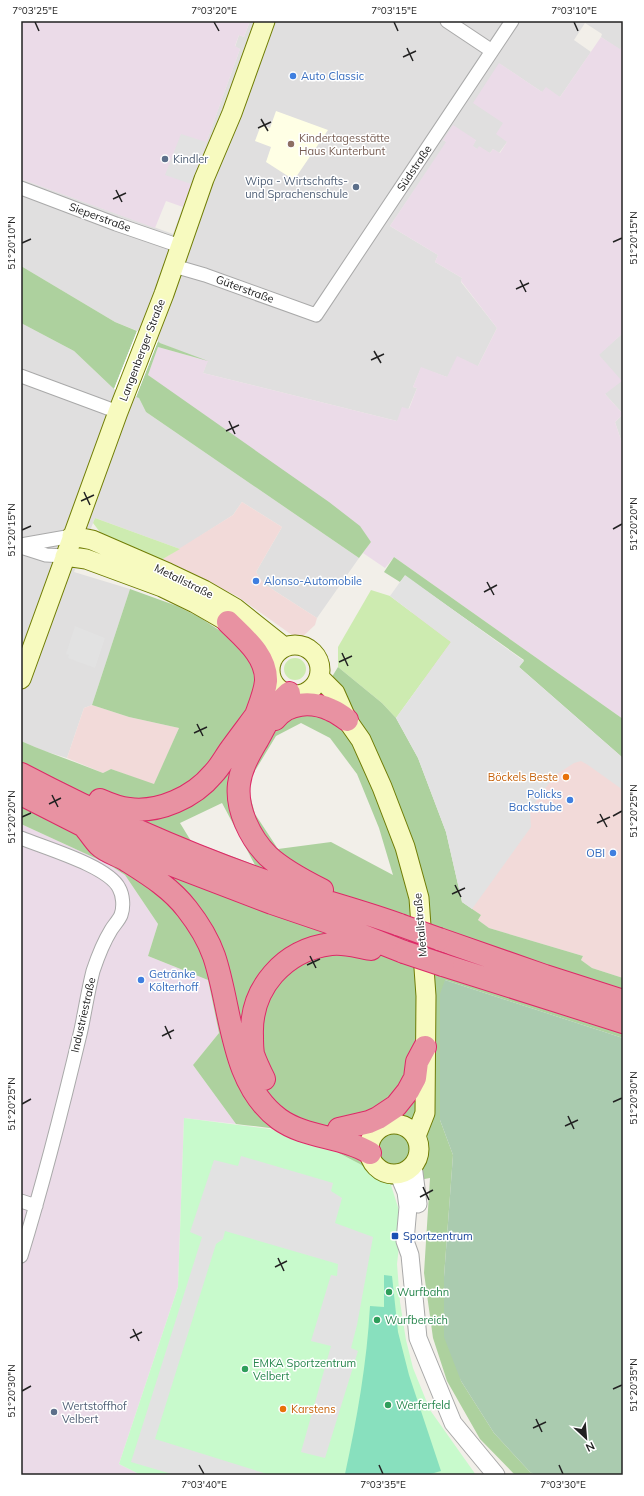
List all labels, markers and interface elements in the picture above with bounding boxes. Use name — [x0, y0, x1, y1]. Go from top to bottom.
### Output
text: 7°03'25"E — [12, 4, 58, 17]
text: 7°03'20"E — [191, 4, 237, 17]
text: 7°03'15"E — [371, 4, 417, 17]
text: 7°03'10"E — [551, 4, 597, 17]
place label: Auto Classic — [301, 69, 365, 83]
marker: Auto Classic — [288, 71, 298, 81]
place label: Kindertagesstätte Haus Kunterbunt — [299, 131, 390, 158]
marker: Kindertagesstätte Haus Kunterbunt — [286, 139, 296, 149]
street label: Südstraße — [394, 142, 435, 194]
place label: Kindler — [173, 152, 208, 166]
marker: Kindler — [160, 154, 170, 164]
place label: Wipa - Wirtschafts- und Sprachenschule — [245, 174, 348, 201]
marker: Wipa - Wirtschafts- und Sprachenschule — [351, 182, 361, 192]
street label: Sieperstraße — [67, 199, 133, 235]
text: 51°20'15"N — [627, 211, 640, 265]
text: 51°20'10"N — [5, 216, 18, 270]
street label: Güterstraße — [214, 272, 276, 306]
street label: Langenberger Straße — [116, 297, 168, 403]
text: 51°20'20"N — [627, 497, 640, 551]
text: 51°20'15"N — [5, 503, 18, 557]
street label: Metallstraße — [152, 561, 216, 601]
place label: Alonso-Automobile — [264, 574, 362, 588]
marker: Alonso-Automobile — [251, 576, 261, 586]
place label: Böckels Beste — [488, 770, 558, 784]
marker: Böckels Beste — [561, 772, 571, 782]
text: 51°20'25"N — [627, 784, 640, 838]
place label: Policks Backstube — [509, 787, 562, 814]
text: 51°20'20"N — [5, 790, 18, 844]
marker: Policks Backstube — [565, 795, 575, 805]
place label: OBI — [586, 846, 605, 860]
marker: OBI — [608, 848, 618, 858]
street label: Metallstraße — [410, 893, 430, 957]
place label: Getränke Költerhoff — [149, 967, 199, 994]
marker: Getränke Költerhoff — [136, 975, 146, 985]
street label: Industriestraße — [68, 976, 98, 1054]
text: 51°20'30"N — [627, 1071, 640, 1125]
text: 51°20'25"N — [5, 1077, 18, 1131]
place label: Sportzentrum — [403, 1229, 473, 1243]
marker: Sportzentrum — [390, 1231, 400, 1241]
place label: Wurfbahn — [397, 1285, 449, 1299]
marker: Wurfbahn — [384, 1287, 394, 1297]
place label: Wurfbereich — [385, 1313, 448, 1327]
marker: Wurfbereich — [372, 1315, 382, 1325]
place label: EMKA Sportzentrum Velbert — [253, 1356, 356, 1383]
text: 51°20'35"N — [627, 1358, 640, 1412]
text: 51°20'30"N — [5, 1364, 18, 1418]
marker: EMKA Sportzentrum Velbert — [240, 1364, 250, 1374]
place label: Werferfeld — [396, 1398, 450, 1412]
place label: Wertstoffhof Velbert — [62, 1399, 127, 1426]
marker: Werferfeld — [383, 1400, 393, 1410]
place label: Karstens — [291, 1402, 336, 1416]
marker: Karstens — [278, 1404, 288, 1414]
marker: Wertstoffhof Velbert — [49, 1407, 59, 1417]
north arrow — [566, 1418, 606, 1458]
text: N — [584, 1439, 597, 1455]
text: 7°03'40"E — [181, 1478, 227, 1491]
text: 7°03'35"E — [360, 1478, 406, 1491]
text: 7°03'30"E — [540, 1478, 586, 1491]

